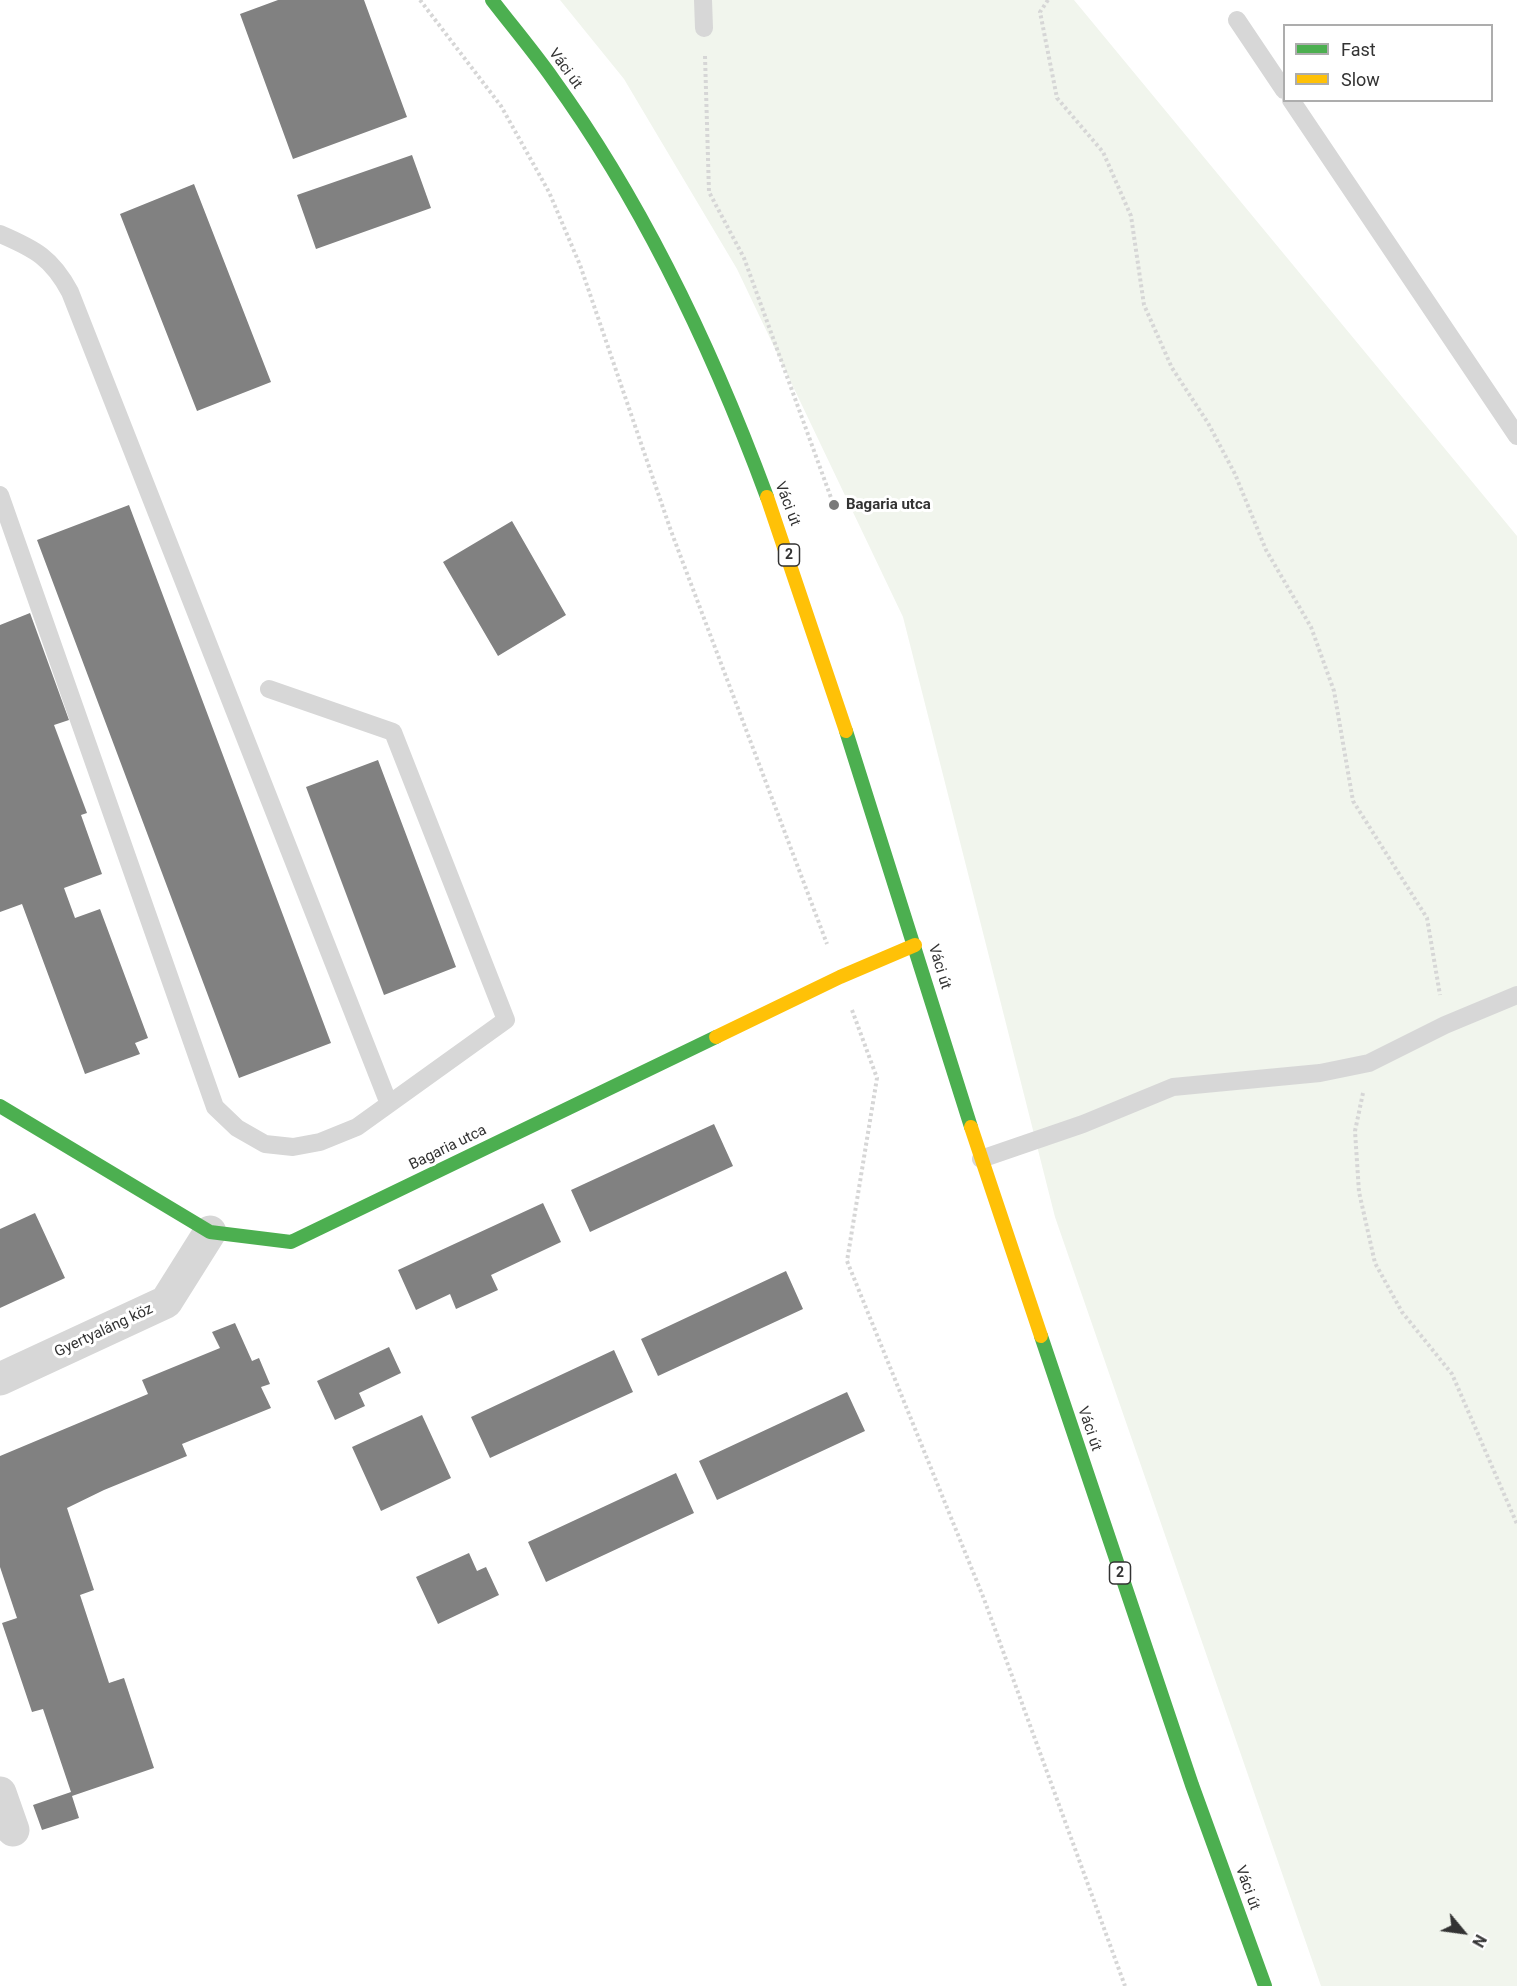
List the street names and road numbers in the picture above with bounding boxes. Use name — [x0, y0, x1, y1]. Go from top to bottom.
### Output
street label: Váci út — [544, 45, 586, 93]
street label: Váci út — [770, 479, 804, 529]
road number: 2 — [778, 544, 800, 566]
street label: Váci út — [924, 942, 954, 992]
street label: Bagaria utca — [406, 1122, 490, 1174]
street label: Gyertyaláng köz — [52, 1300, 156, 1362]
street label: Váci út — [1073, 1404, 1105, 1454]
road number: 2 — [1110, 1562, 1130, 1584]
street label: Váci út — [1231, 1863, 1263, 1913]

